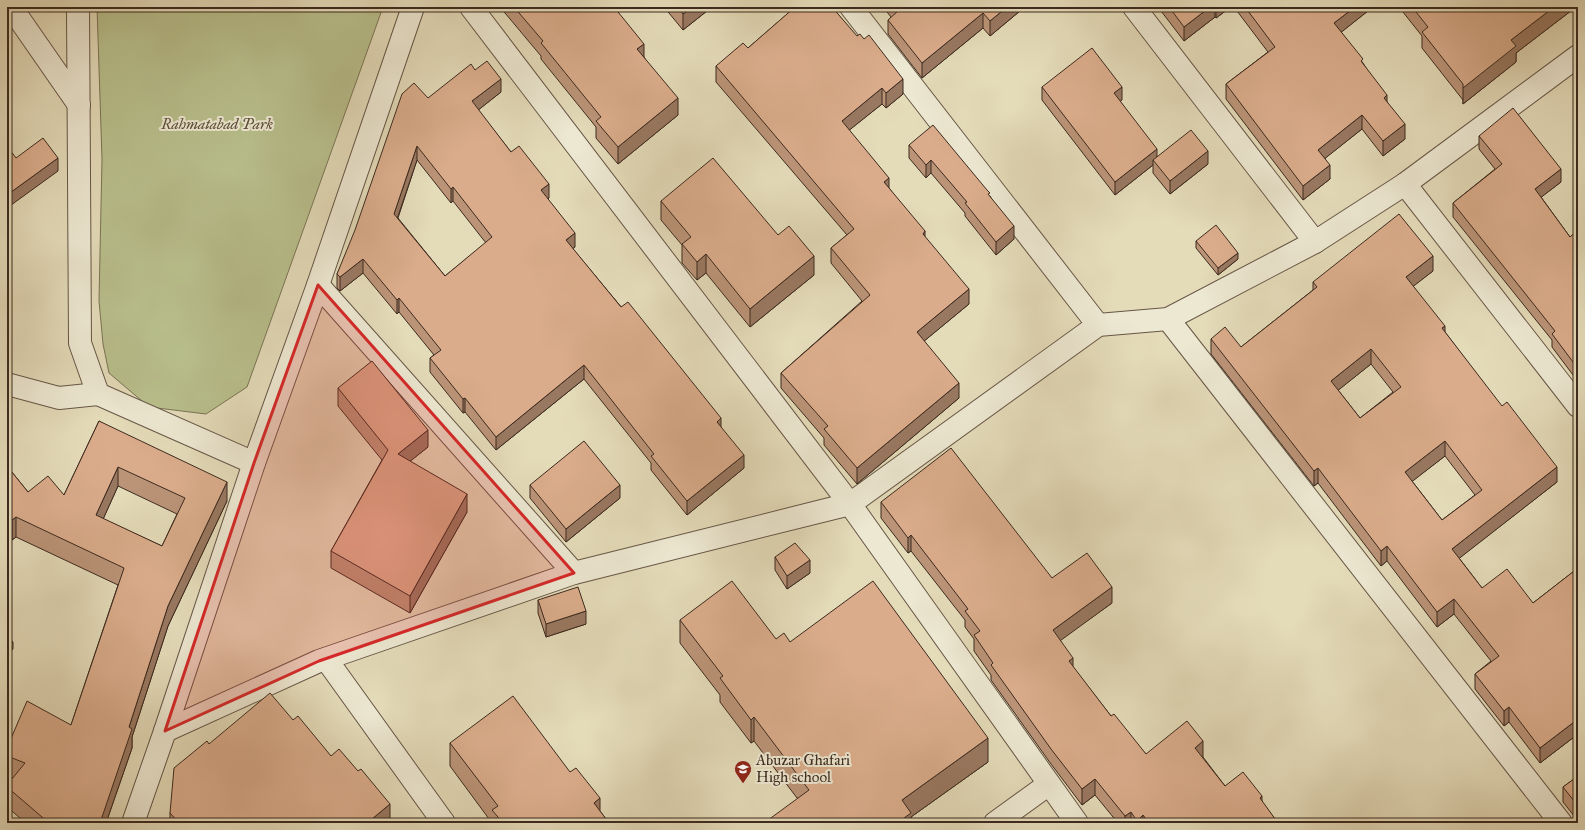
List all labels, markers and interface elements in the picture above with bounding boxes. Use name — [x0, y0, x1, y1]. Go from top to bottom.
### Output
park label: Rahmatabad Park — [160, 115, 273, 133]
place label: Abuzar Ghafari High school — [755, 751, 850, 786]
school or university icon: Abuzar Ghafari High school — [733, 759, 753, 784]

